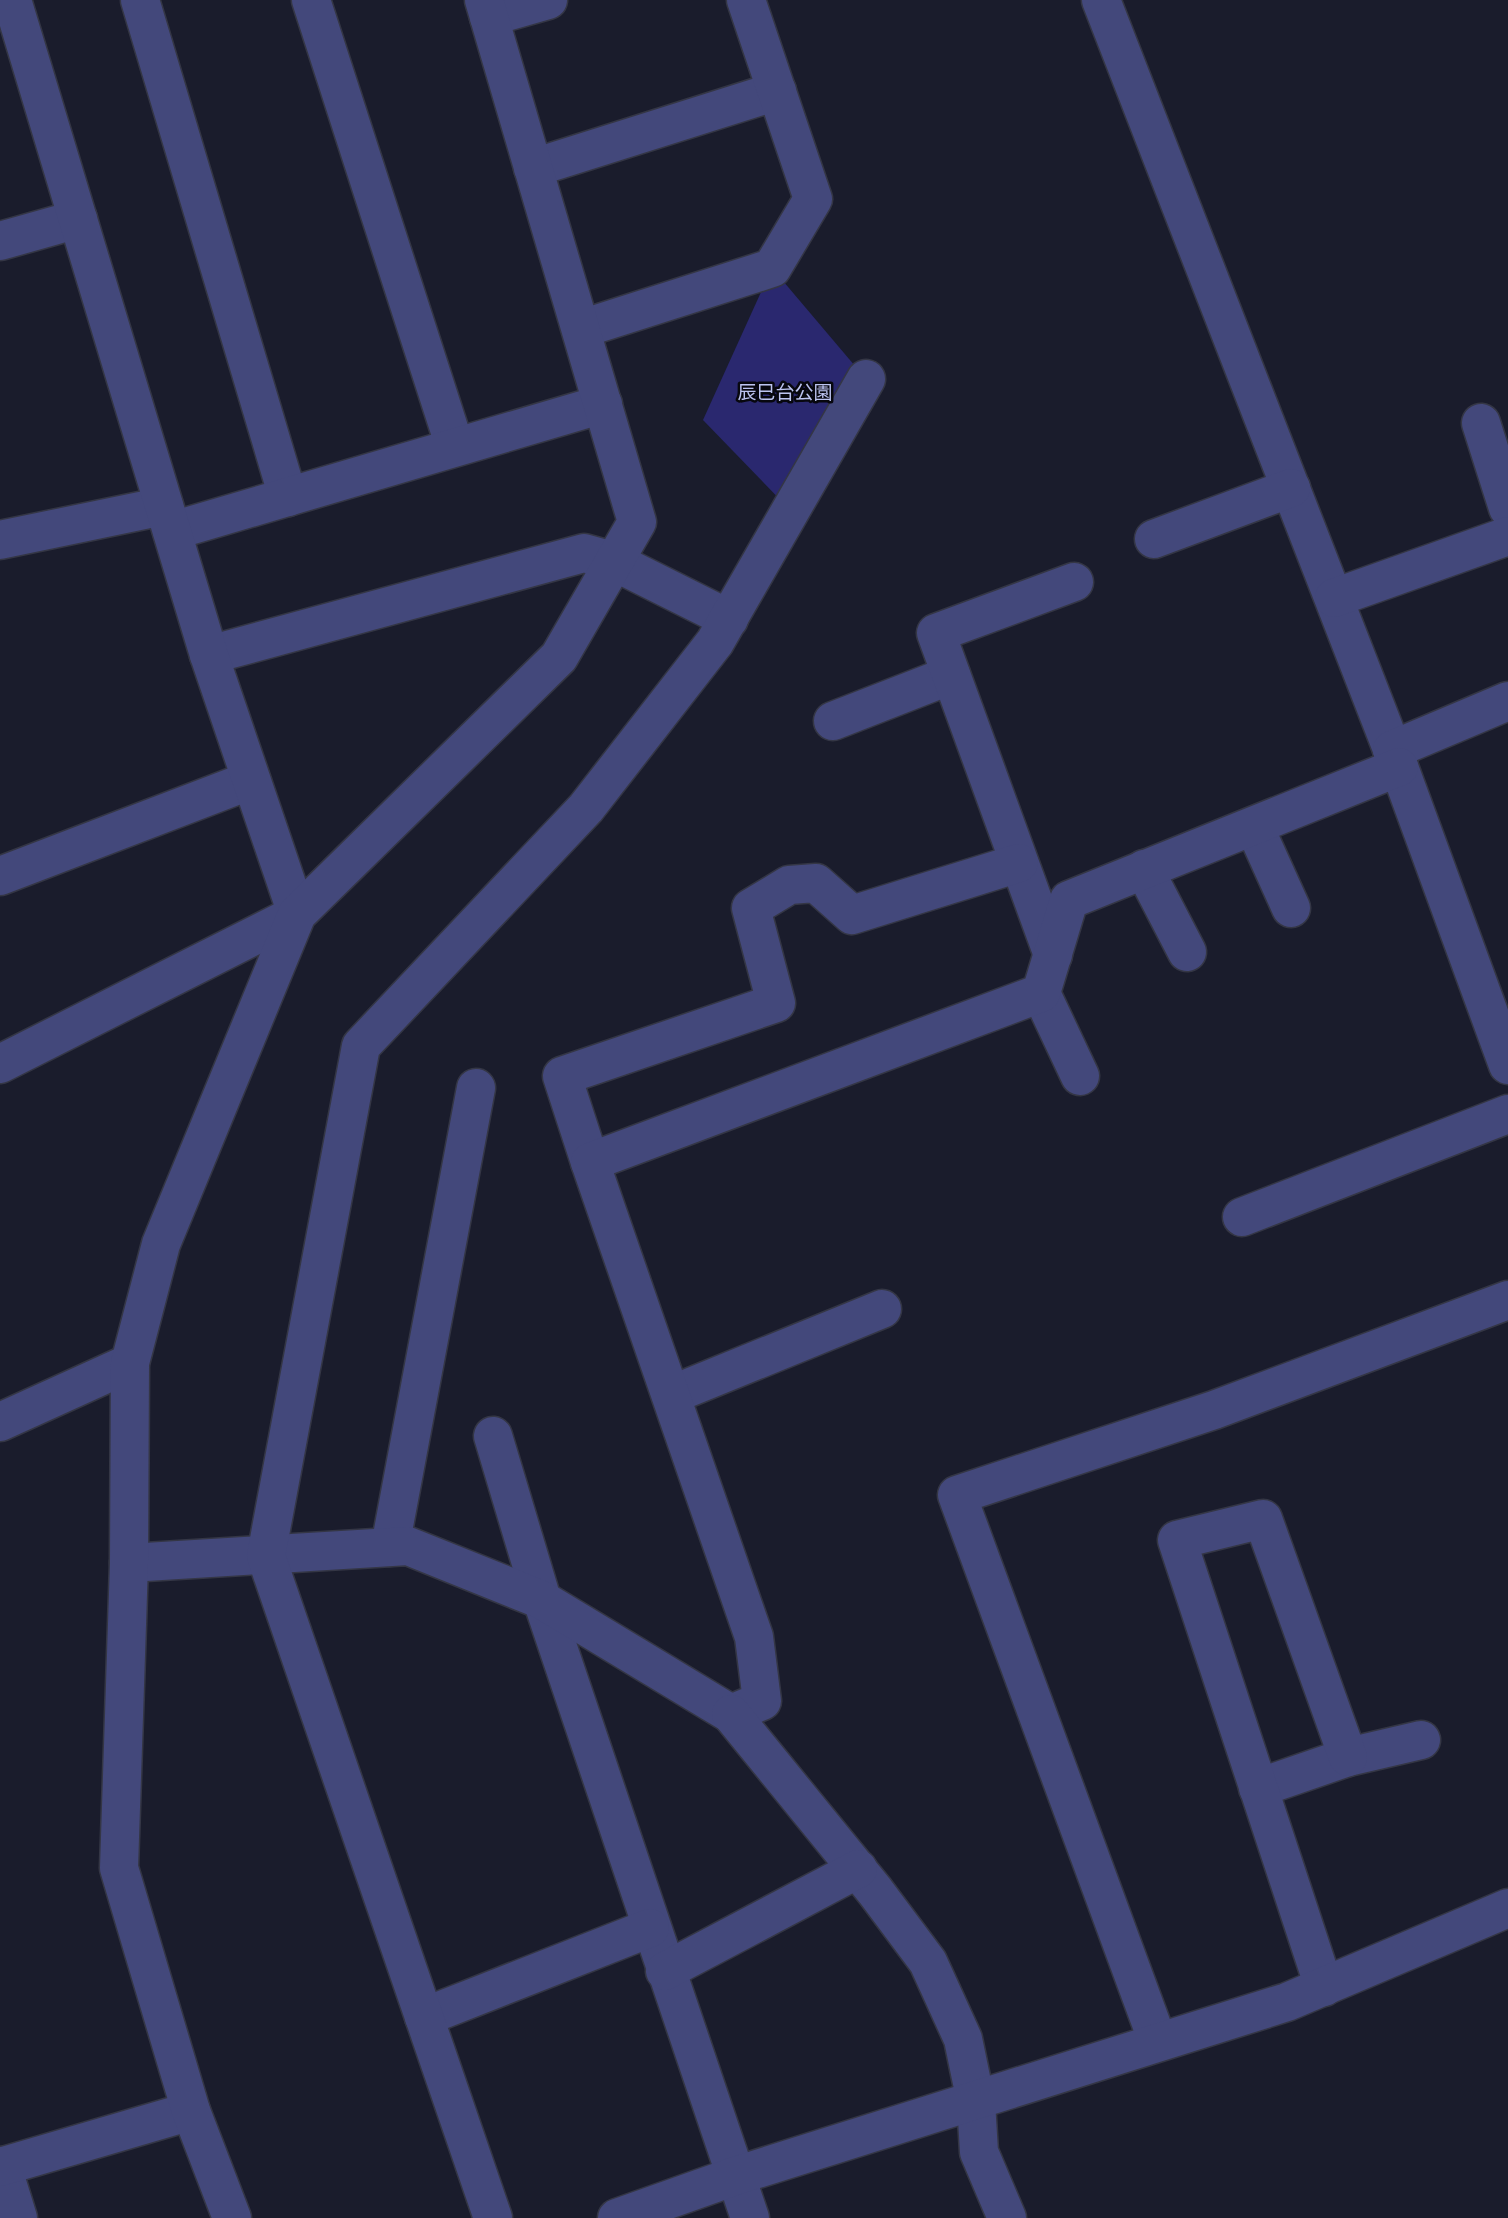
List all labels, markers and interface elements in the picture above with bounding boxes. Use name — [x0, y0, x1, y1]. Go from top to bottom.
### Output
park label: 辰巳台公園 — [737, 380, 833, 403]

